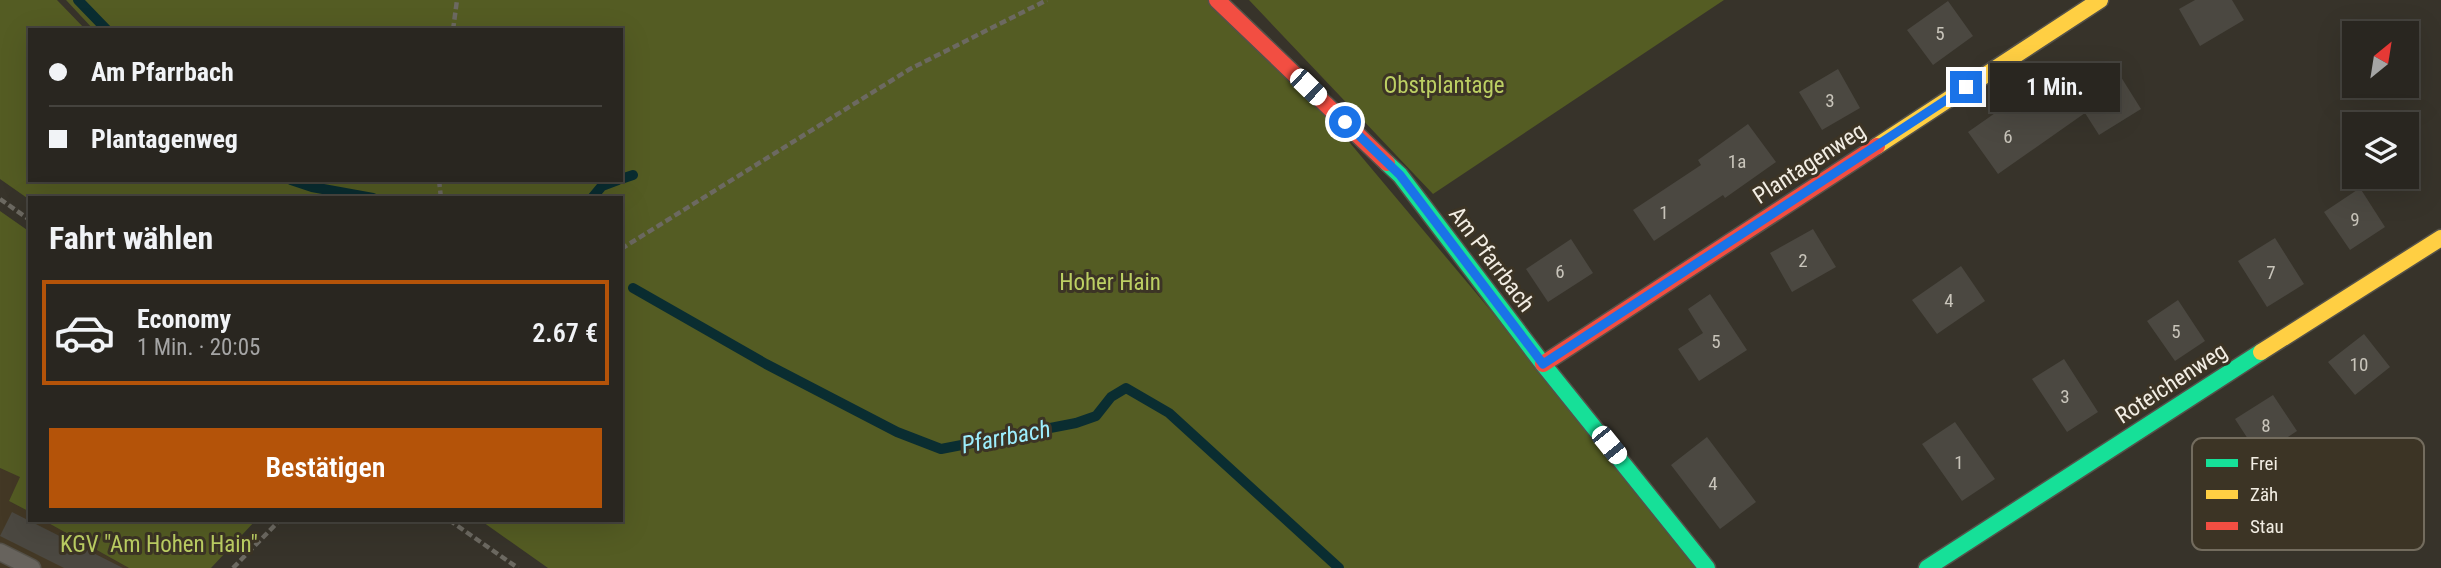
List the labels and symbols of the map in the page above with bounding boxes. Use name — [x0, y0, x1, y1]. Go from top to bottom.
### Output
north arrow — [2342, 21, 2418, 98]
house number: 5 — [1935, 22, 1945, 45]
callout: 1 Min. — [1990, 62, 2120, 112]
car — [1286, 65, 1331, 109]
route end — [1950, 71, 1982, 103]
park label: Obstplantage — [1383, 72, 1505, 99]
house number: 3 — [1825, 89, 1835, 112]
route start — [1329, 106, 1361, 138]
street label: Plantagenweg — [1748, 117, 1870, 210]
house number: 6 — [2003, 125, 2013, 148]
house number: 1a — [1728, 150, 1746, 173]
street label: Am Pfarrbach — [1443, 201, 1540, 317]
house number: 1 — [1659, 201, 1669, 224]
house number: 9 — [2350, 208, 2360, 231]
house number: 2 — [1798, 249, 1808, 272]
house number: 6 — [1555, 260, 1565, 283]
house number: 7 — [2266, 261, 2276, 284]
park label: Hoher Hain — [1059, 269, 1161, 296]
house number: 4 — [1944, 289, 1954, 312]
house number: 5 — [2171, 320, 2181, 343]
house number: 5 — [1711, 330, 1721, 353]
street label: Roteichenweg — [2111, 337, 2232, 429]
house number: 10 — [2350, 353, 2368, 376]
house number: 3 — [2060, 385, 2070, 408]
house number: 8 — [2261, 414, 2271, 437]
water label: Pfarrbach — [959, 415, 1053, 459]
car — [1588, 422, 1631, 468]
legend — [2192, 438, 2424, 550]
house number: 1 — [1954, 451, 1964, 474]
text: Frei — [2250, 452, 2278, 475]
house number: 4 — [1708, 472, 1718, 495]
text: Zäh — [2250, 483, 2278, 506]
text: Stau — [2250, 515, 2284, 538]
park label: KGV "Am Hohen Hain" — [60, 531, 258, 558]

